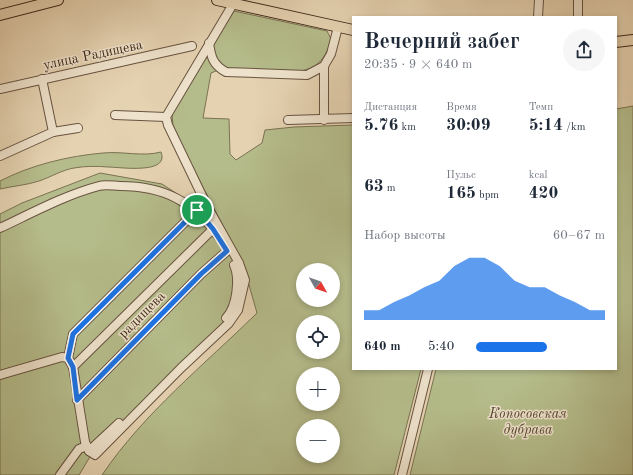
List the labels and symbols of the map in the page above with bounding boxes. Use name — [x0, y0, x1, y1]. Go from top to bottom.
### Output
street label: улица Радищева — [42, 38, 144, 72]
pin — [180, 193, 214, 227]
north arrow — [296, 263, 340, 307]
street label: радищева — [116, 289, 168, 341]
park label: Копосовская дубрава — [488, 407, 567, 438]

